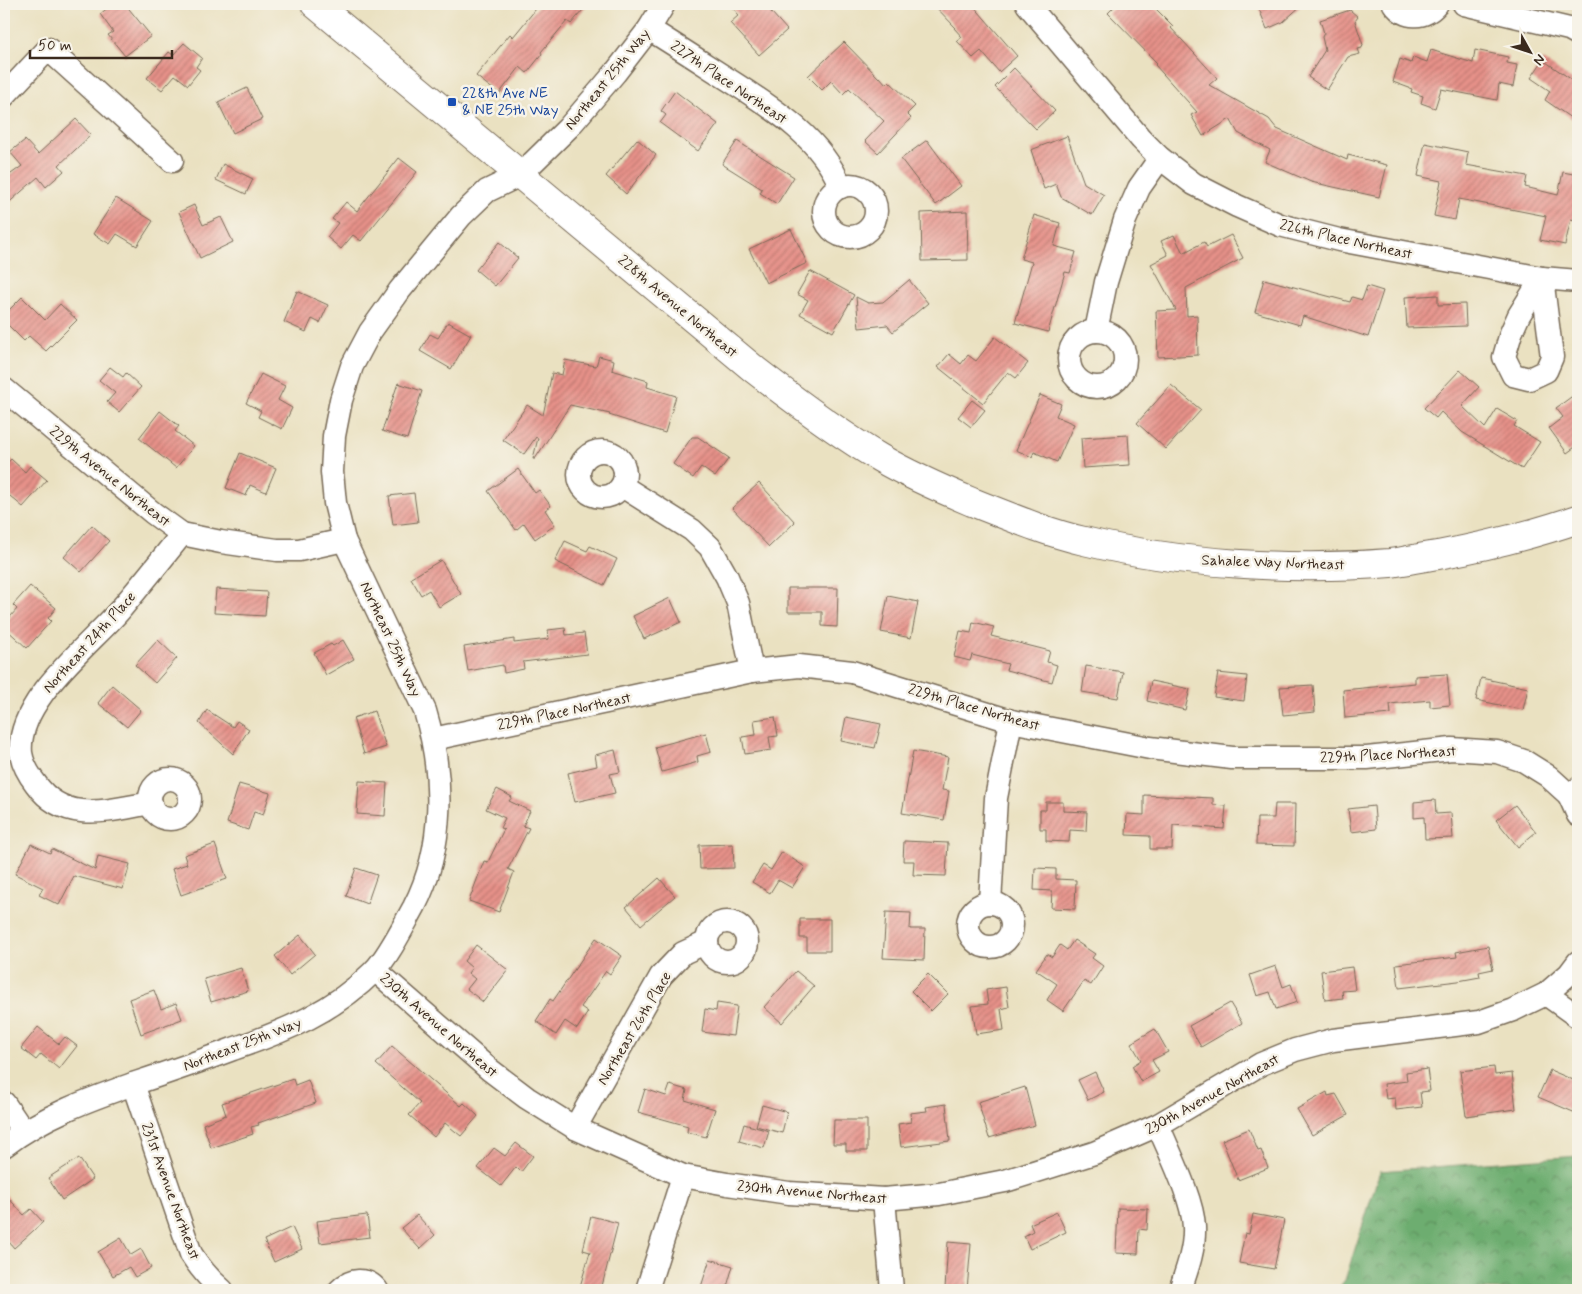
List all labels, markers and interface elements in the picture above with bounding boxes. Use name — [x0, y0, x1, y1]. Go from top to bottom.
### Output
street label: Northeast 25th Way — [561, 25, 655, 134]
scale bar — [30, 28, 172, 60]
north arrow — [1504, 28, 1554, 78]
text: 50 m — [38, 36, 72, 56]
street label: 227th Place Northeast — [666, 36, 791, 130]
text: N — [1529, 50, 1549, 69]
place label: 228th Ave NE & NE 25th Way — [462, 84, 559, 121]
marker: 228th Ave NE & NE 25th Way — [446, 96, 458, 108]
street label: 226th Place Northeast — [1278, 215, 1415, 265]
street label: 228th Avenue Northeast — [613, 251, 742, 363]
street label: 229th Avenue Northeast — [45, 422, 175, 532]
street label: Sahalee Way Northeast — [1201, 551, 1345, 576]
street label: Northeast 25th Way — [355, 579, 426, 701]
street label: Northeast 24th Place — [39, 587, 141, 698]
street label: 229th Place Northeast — [906, 680, 1043, 737]
street label: 229th Place Northeast — [496, 688, 634, 736]
street label: 229th Place Northeast — [1320, 741, 1457, 769]
street label: Northeast 26th Place — [593, 968, 677, 1089]
street label: 230th Avenue Northeast — [375, 969, 502, 1083]
street label: Northeast 25th Way — [180, 1013, 305, 1077]
street label: 230th Avenue Northeast — [1142, 1049, 1283, 1140]
street label: 231st Avenue Northeast — [136, 1120, 204, 1263]
street label: 230th Avenue Northeast — [736, 1176, 888, 1210]

